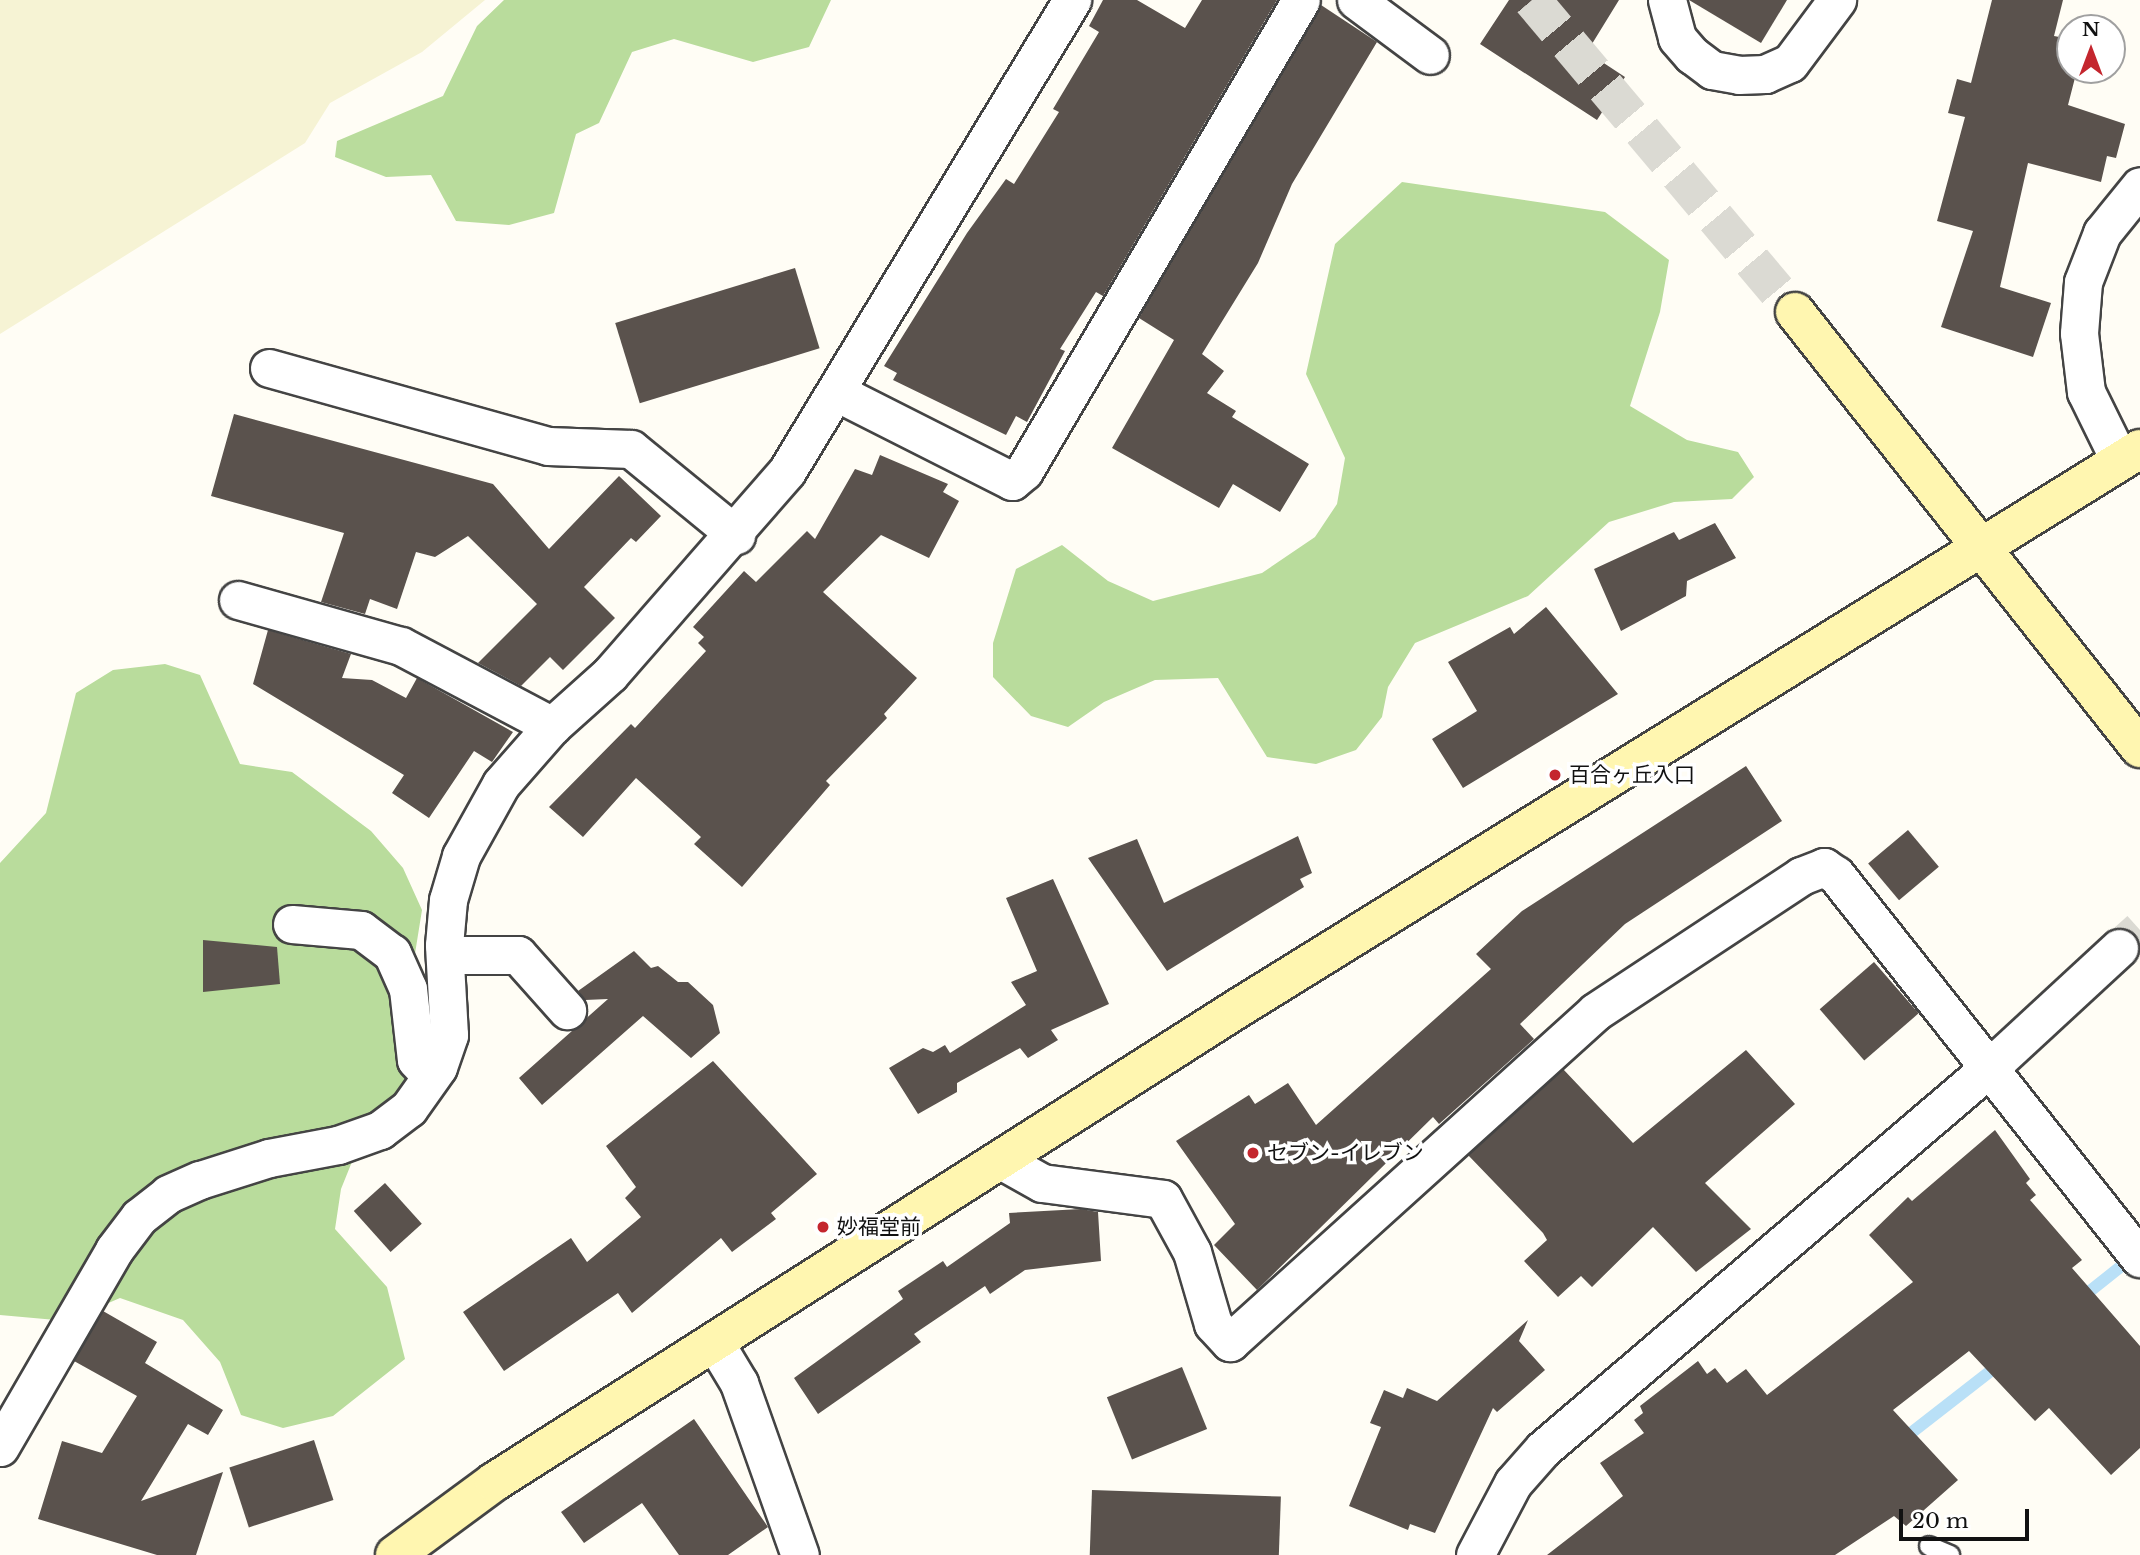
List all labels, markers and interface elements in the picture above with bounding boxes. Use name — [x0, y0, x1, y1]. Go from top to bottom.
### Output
north arrow — [2056, 14, 2126, 84]
text: N — [2082, 18, 2100, 41]
place label: 百合ヶ丘入口 — [1569, 762, 1695, 788]
marker: 百合ヶ丘入口 — [1547, 767, 1563, 783]
place label: セブン-イレブン — [1267, 1140, 1424, 1166]
marker: セブン-イレブン — [1245, 1145, 1261, 1161]
place label: 妙福堂前 — [837, 1214, 921, 1240]
marker: 妙福堂前 — [815, 1219, 831, 1235]
scale bar — [1902, 1496, 2032, 1540]
text: 20 m — [1912, 1508, 1969, 1534]

